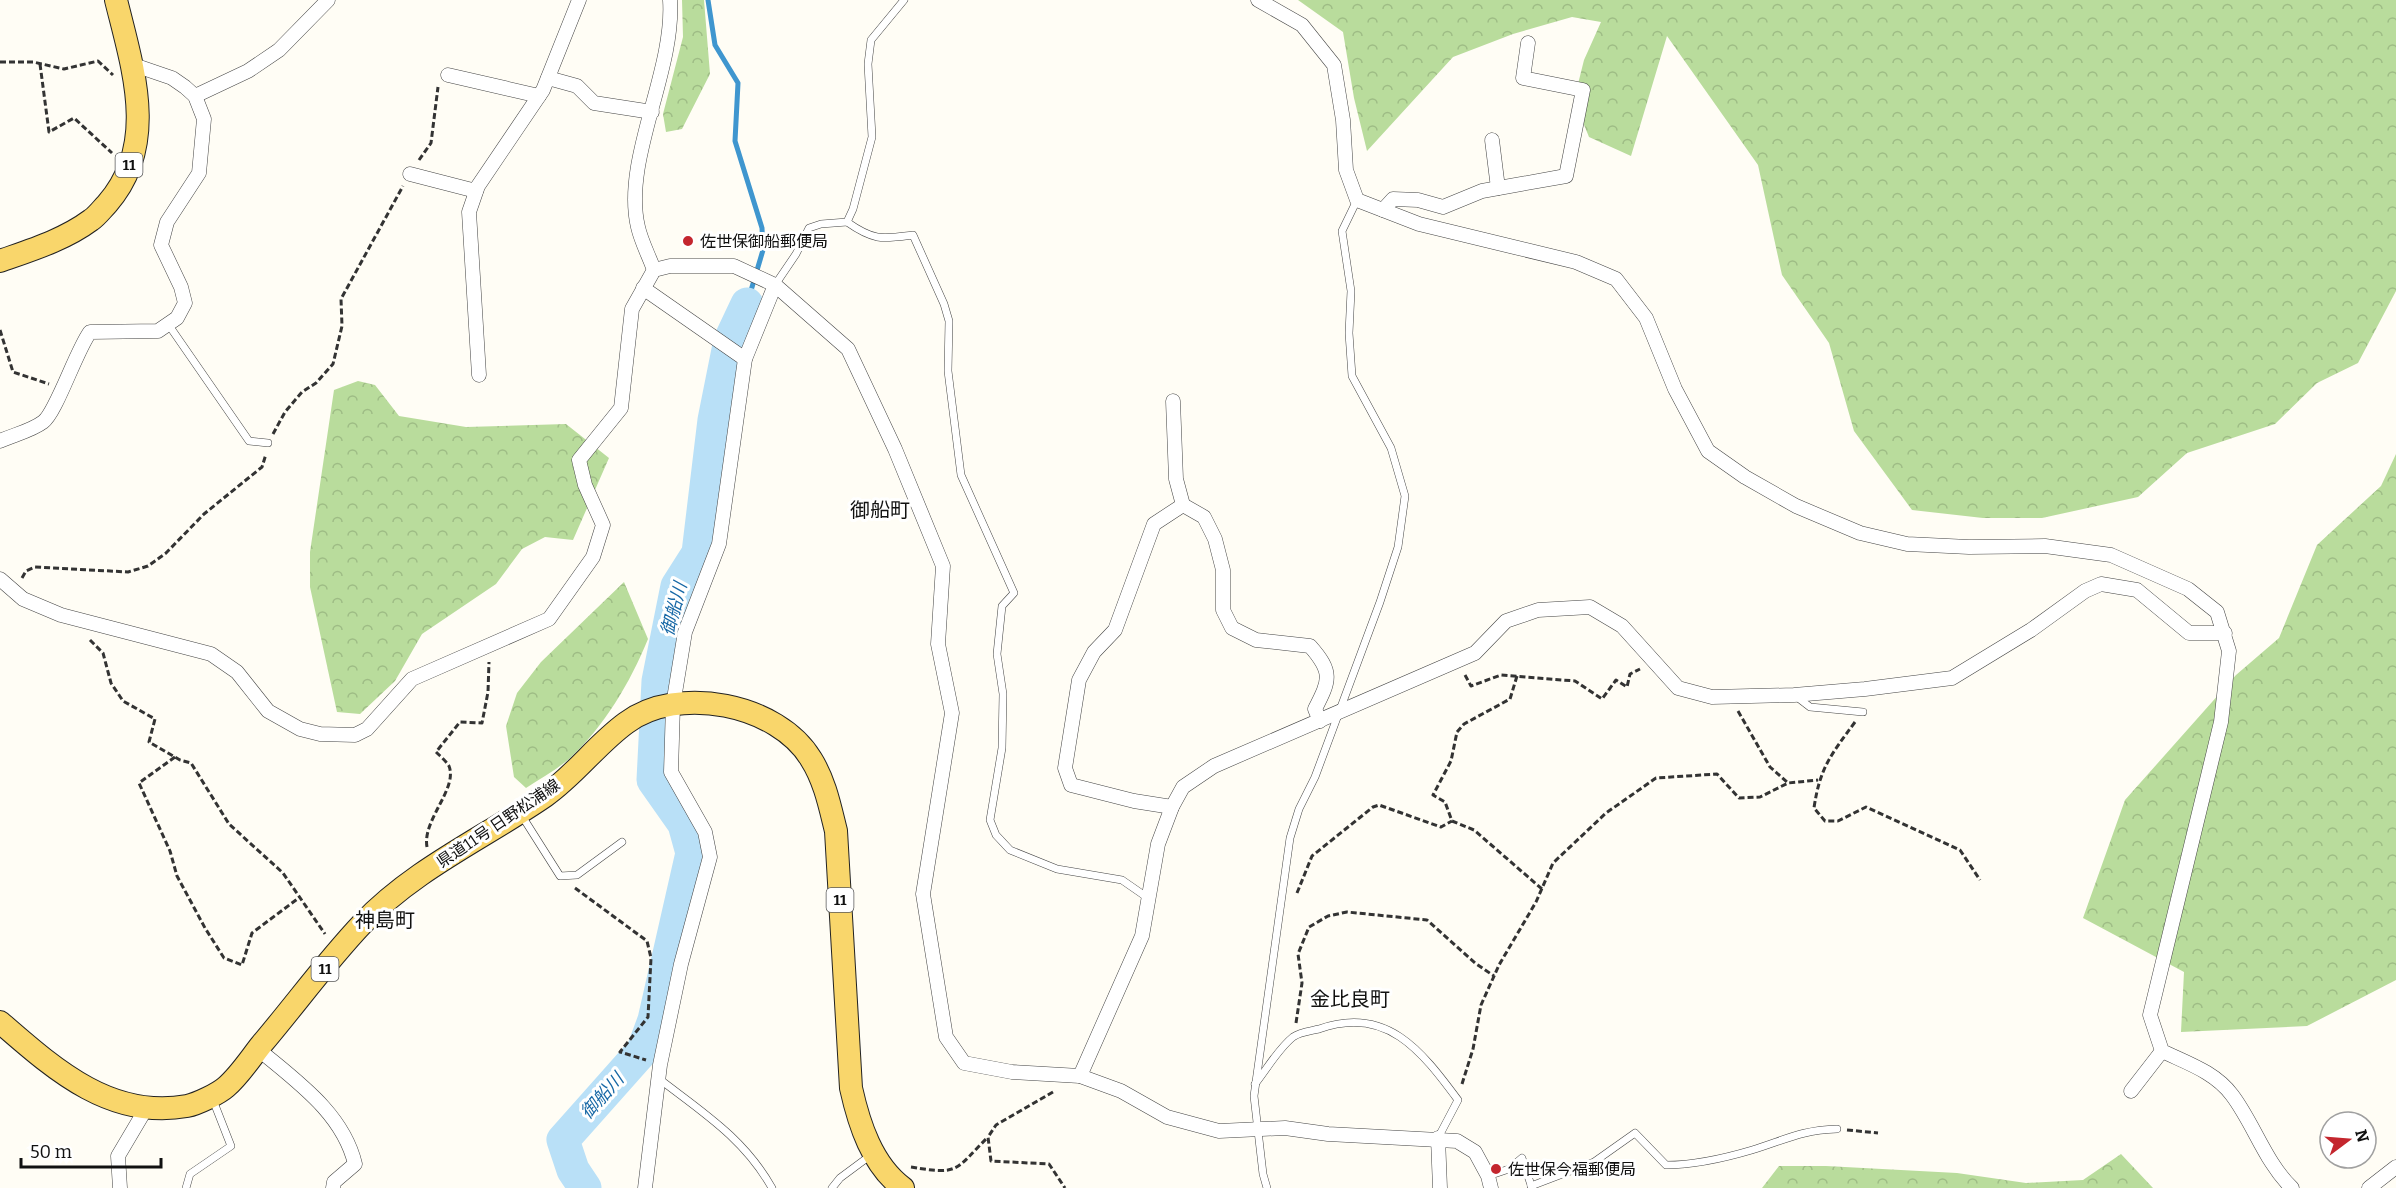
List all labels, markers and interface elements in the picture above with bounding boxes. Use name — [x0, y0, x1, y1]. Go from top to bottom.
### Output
road number: 11 — [116, 153, 142, 177]
place label: 佐世保御船郵便局 — [700, 232, 828, 251]
marker: 佐世保御船郵便局 — [681, 234, 695, 248]
district label: 御船町 — [850, 498, 910, 522]
water label: 御船川 — [656, 578, 692, 638]
street label: 県道11号 日野松浦線 — [433, 775, 563, 872]
road number: 11 — [826, 888, 854, 912]
district label: 神島町 — [355, 908, 415, 932]
road number: 11 — [312, 957, 338, 981]
district label: 金比良町 — [1310, 987, 1390, 1011]
water label: 御船川 — [576, 1067, 630, 1123]
north arrow — [2318, 1110, 2378, 1170]
text: N — [2351, 1127, 2373, 1145]
scale bar — [21, 1131, 160, 1169]
text: 50 m — [30, 1141, 72, 1163]
place label: 佐世保今福郵便局 — [1508, 1160, 1636, 1179]
marker: 佐世保今福郵便局 — [1489, 1162, 1503, 1176]

